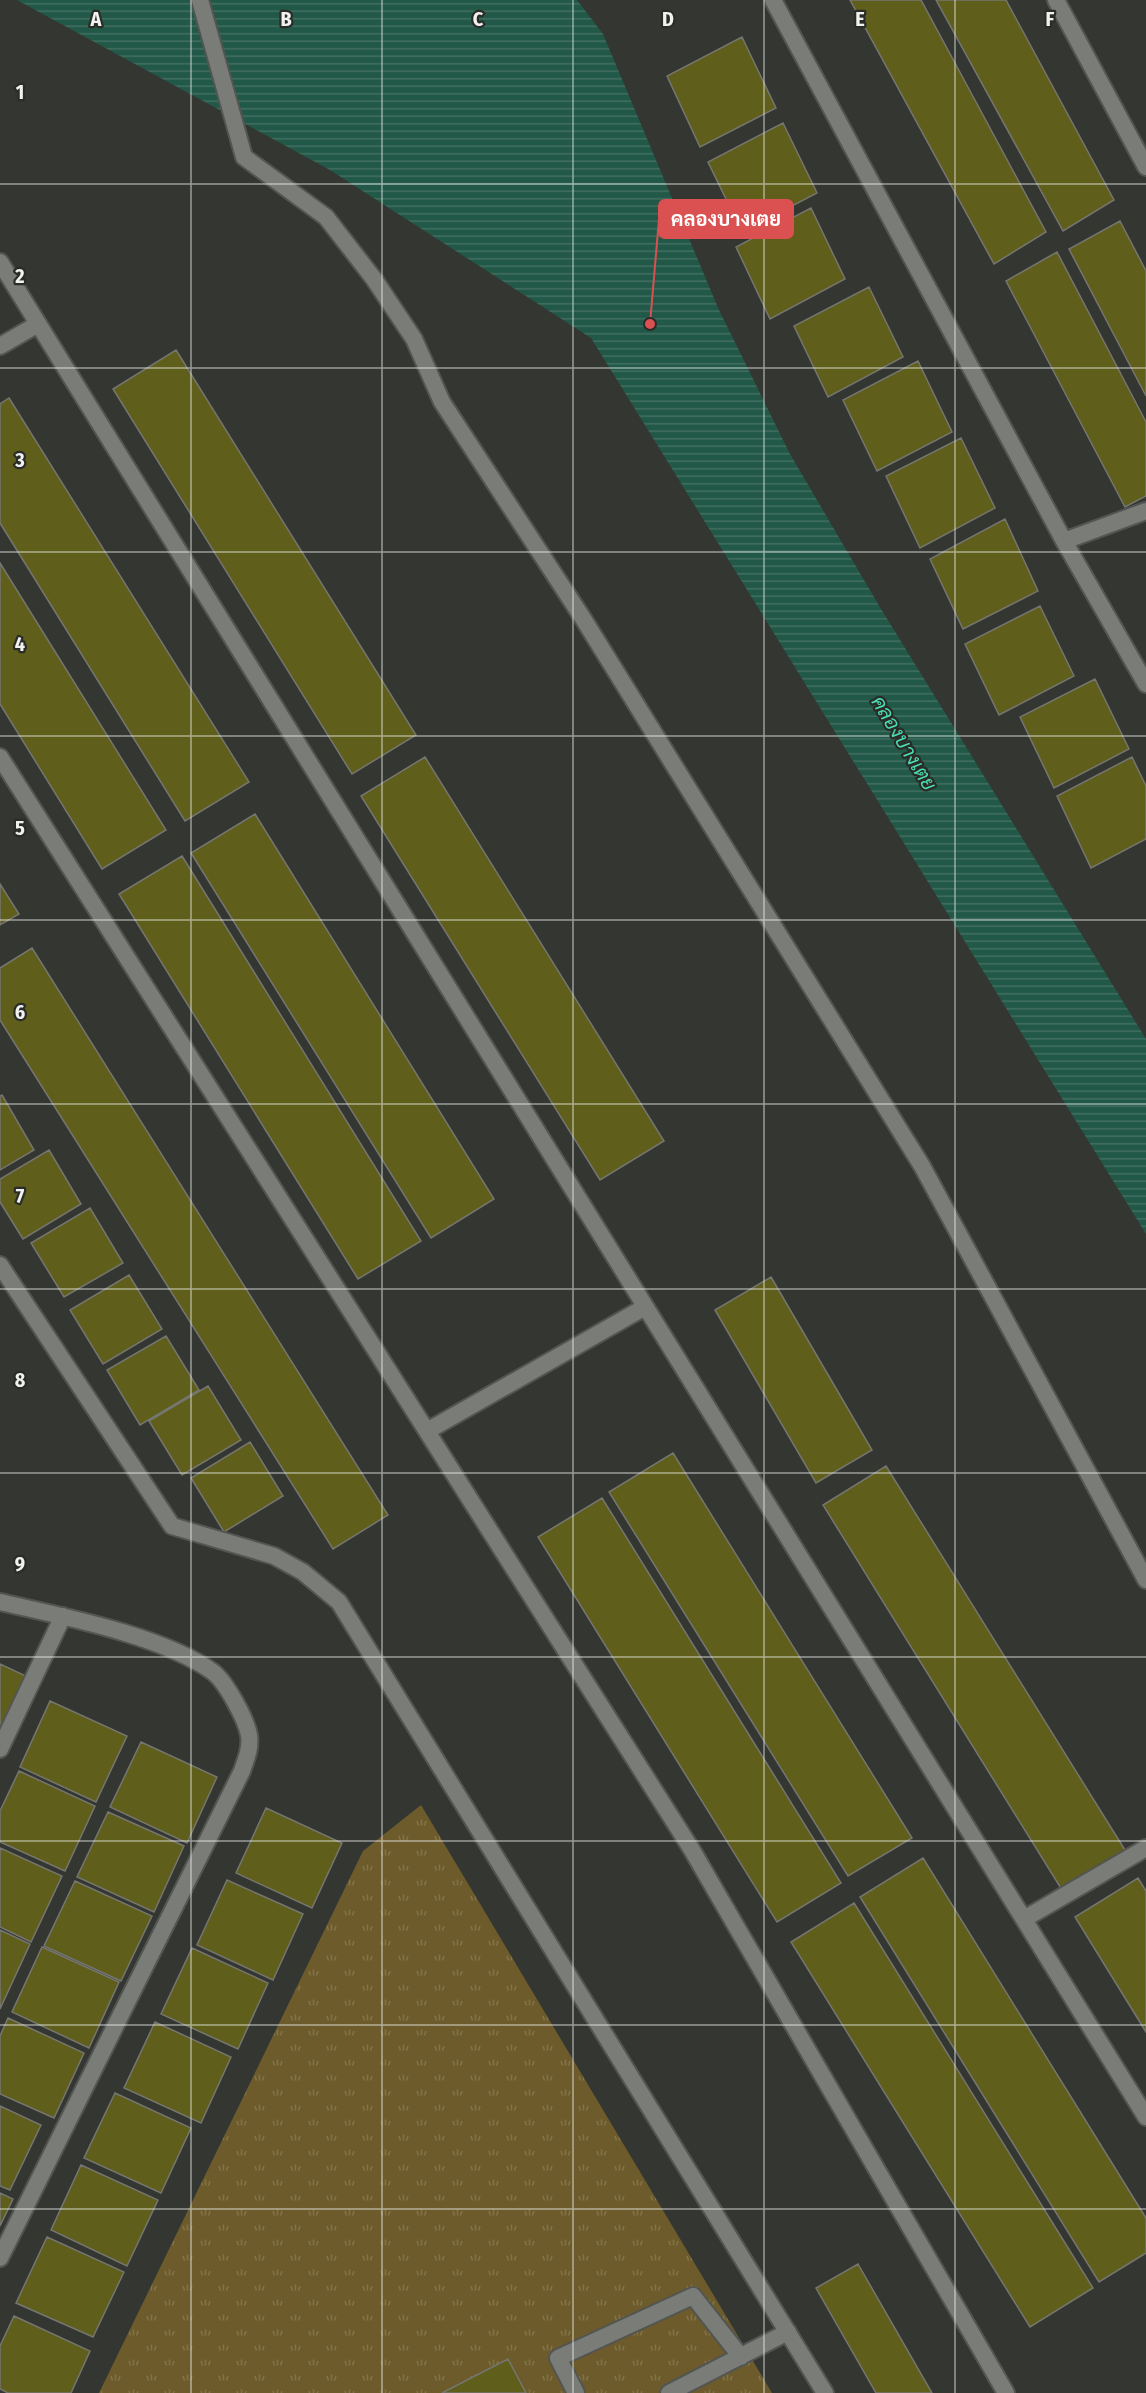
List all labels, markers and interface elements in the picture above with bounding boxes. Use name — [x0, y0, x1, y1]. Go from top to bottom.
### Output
text: A — [90, 7, 103, 31]
text: B — [280, 7, 292, 31]
text: C — [473, 7, 484, 31]
text: D — [662, 7, 674, 31]
text: E — [855, 7, 865, 31]
text: F — [1046, 7, 1055, 31]
text: 1 — [16, 80, 24, 104]
callout: คลองบางเตย — [659, 200, 793, 238]
text: คลองบางเตย — [671, 207, 781, 231]
text: 2 — [14, 264, 25, 288]
text: 3 — [14, 448, 25, 472]
text: 4 — [15, 632, 25, 656]
water label: คลองบางเตย — [866, 691, 942, 795]
text: 5 — [15, 816, 25, 840]
text: 6 — [15, 1000, 25, 1024]
text: 7 — [16, 1184, 25, 1208]
text: 8 — [15, 1368, 26, 1392]
text: 9 — [15, 1552, 25, 1576]

